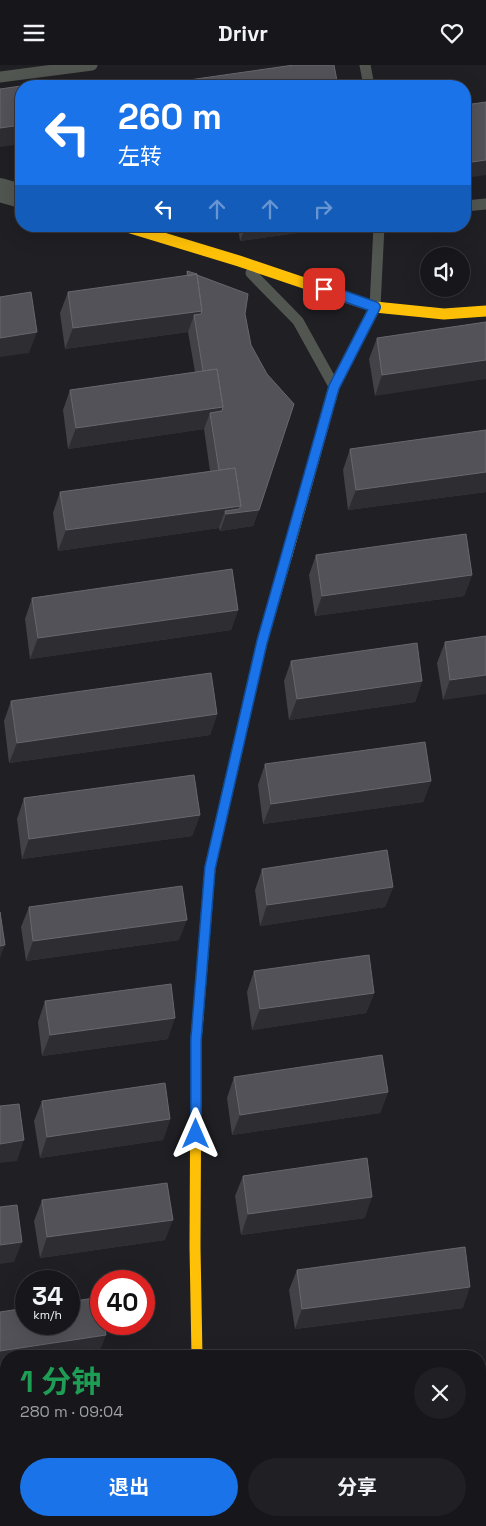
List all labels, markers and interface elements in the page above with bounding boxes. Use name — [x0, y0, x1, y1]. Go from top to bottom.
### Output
icon: menu — [20, 19, 48, 47]
text: Drivr — [218, 19, 268, 47]
icon: heart — [438, 19, 466, 47]
text: 260 m — [118, 95, 222, 139]
icon: left — [35, 100, 100, 165]
text: 左转 — [118, 142, 162, 170]
icon: left — [150, 195, 178, 223]
icon: ahead — [203, 195, 231, 223]
icon: ahead — [256, 195, 284, 223]
icon: right — [309, 195, 337, 223]
map controls — [420, 247, 470, 297]
button: sound — [420, 247, 470, 297]
pin — [303, 268, 345, 310]
icon: arrive — [310, 275, 338, 303]
position arrow — [169, 1107, 221, 1159]
speed limit sign: 40 — [90, 1270, 155, 1335]
text: 34 — [32, 1280, 63, 1312]
text: km/h — [33, 1307, 62, 1323]
text: 1 分钟 — [20, 1362, 101, 1401]
button: close — [414, 1367, 466, 1419]
text: 280 m · 09:04 — [20, 1401, 123, 1422]
button: 退出 — [20, 1458, 238, 1516]
button: 分享 — [248, 1458, 466, 1516]

